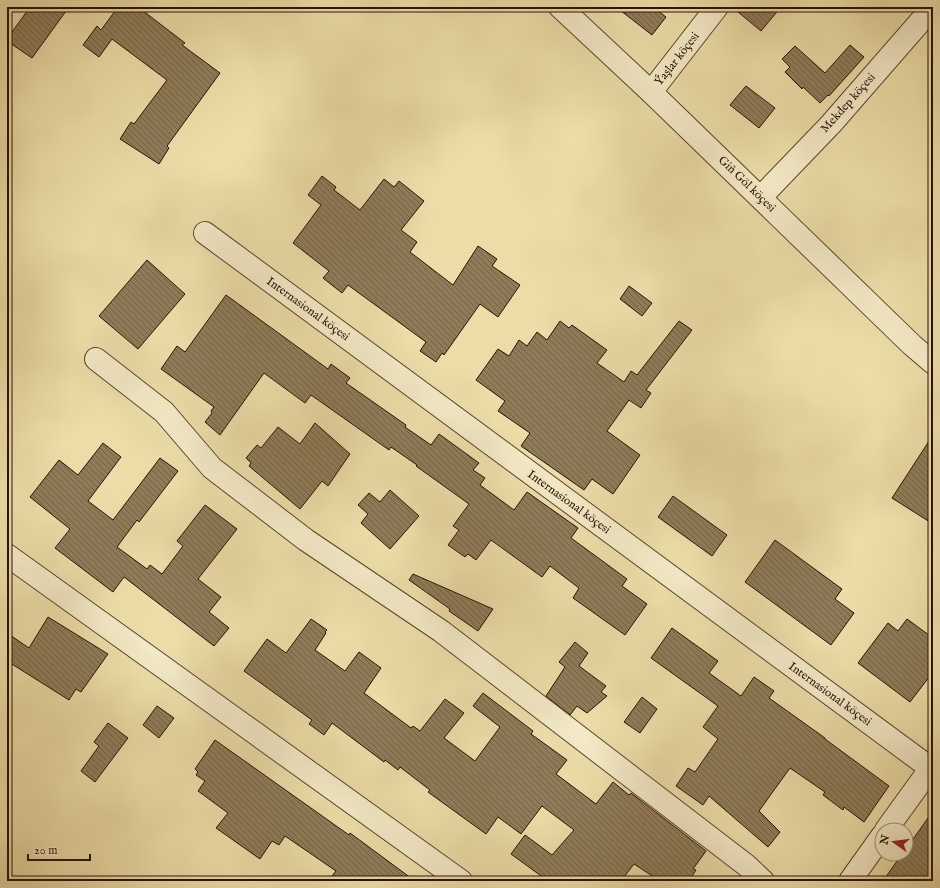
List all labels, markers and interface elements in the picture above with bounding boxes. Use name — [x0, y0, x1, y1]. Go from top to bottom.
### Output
street label: Ýaşlar köçesi — [651, 29, 703, 89]
street label: Mekdep köçesi — [817, 70, 879, 137]
street label: Giň Göl köçesi — [715, 153, 779, 215]
street label: Internasional köçesi — [263, 274, 353, 344]
street label: Internasional köçesi — [524, 467, 614, 537]
street label: Internasional köçesi — [785, 659, 875, 729]
north arrow — [874, 822, 914, 862]
text: N — [877, 833, 893, 847]
scale bar — [28, 836, 90, 862]
text: 20 m — [34, 843, 57, 858]

